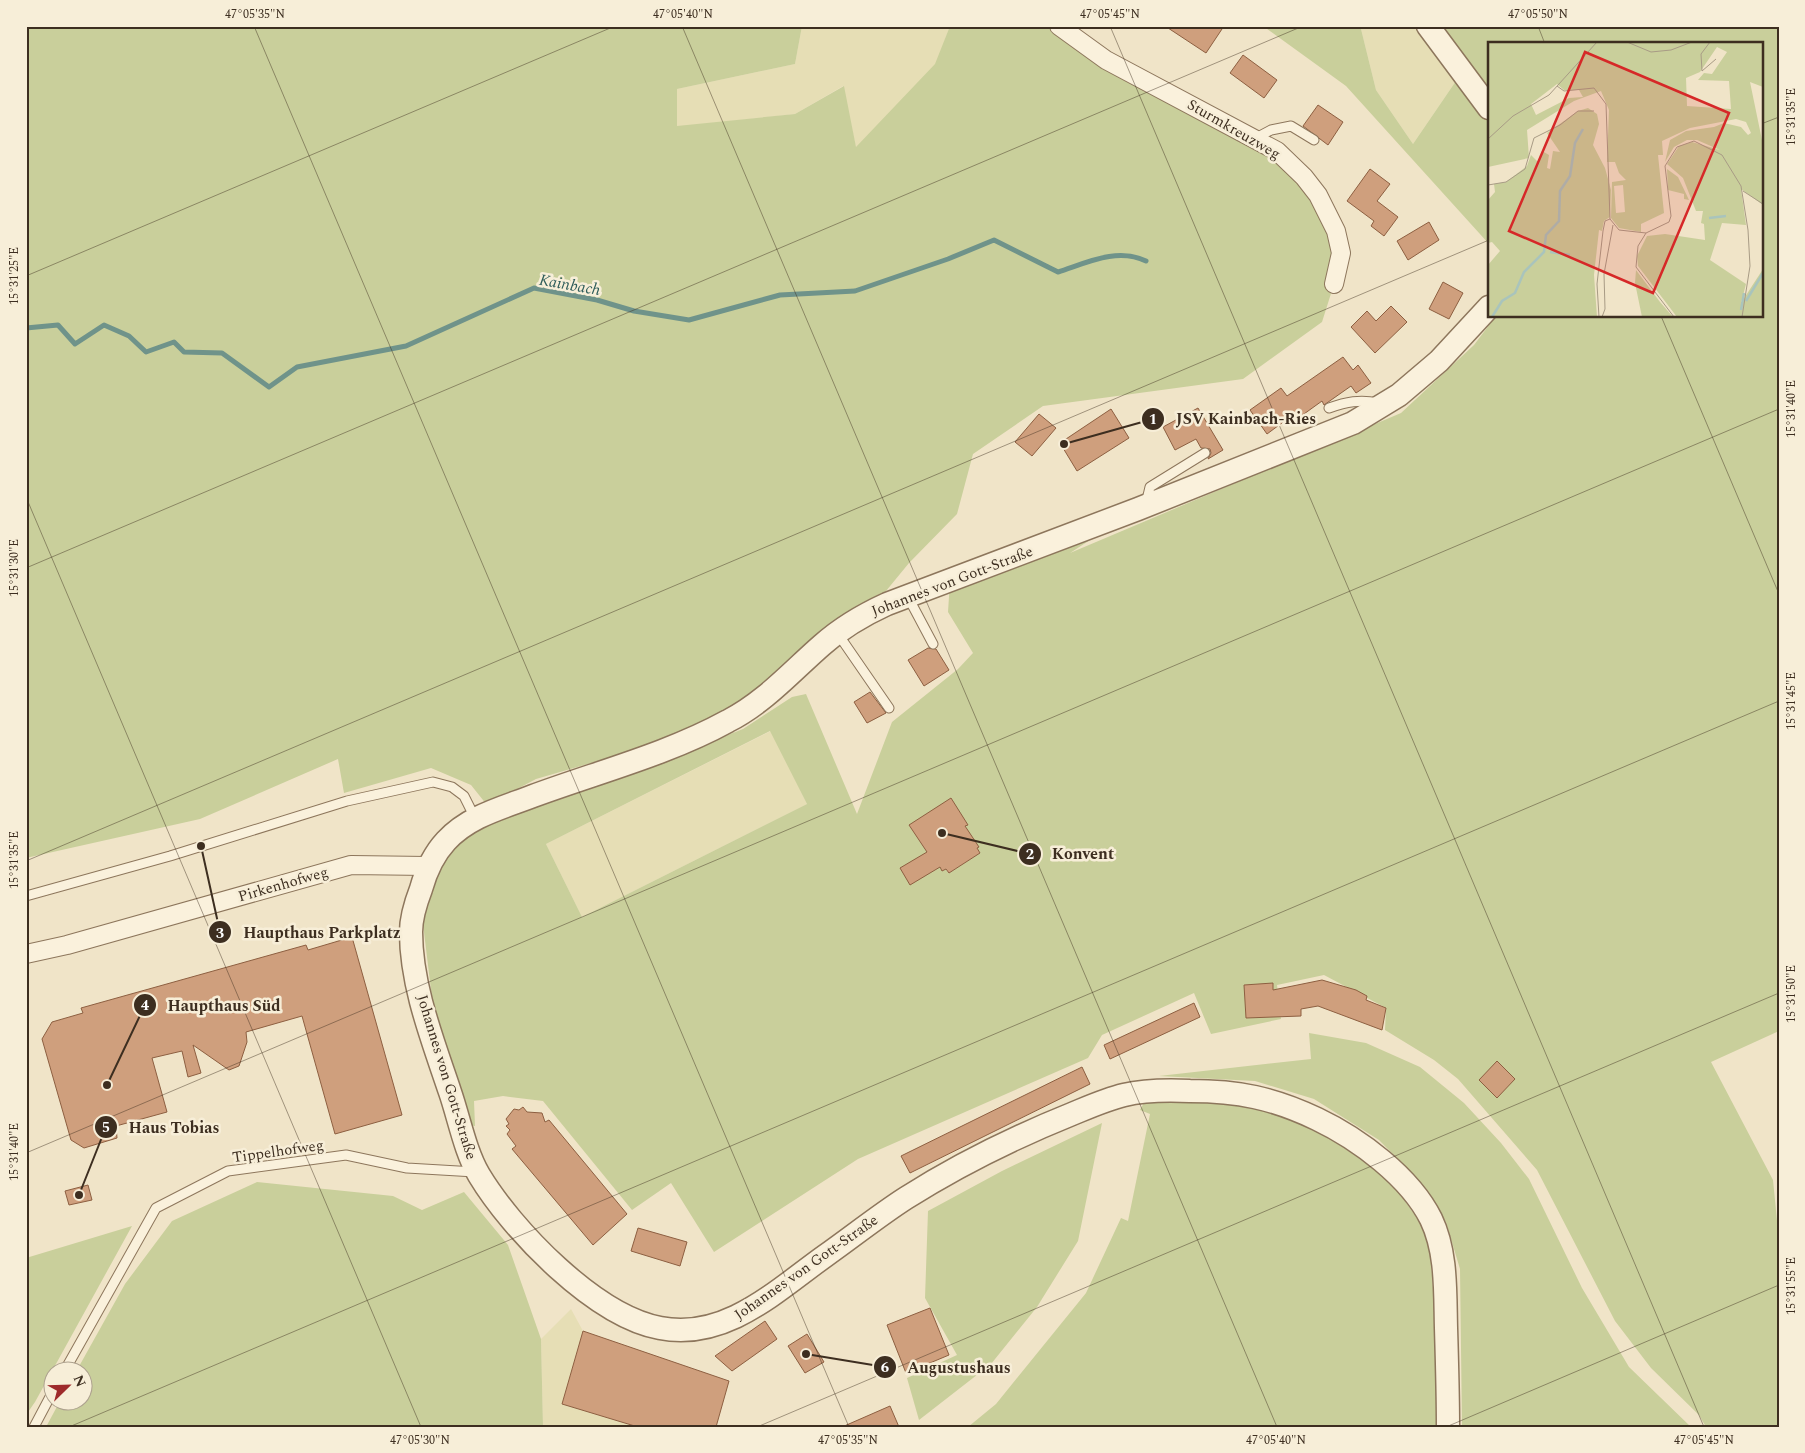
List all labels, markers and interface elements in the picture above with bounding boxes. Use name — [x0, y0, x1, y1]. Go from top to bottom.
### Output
text: 47°05'35"N — [225, 5, 285, 24]
text: 47°05'40"N — [653, 5, 713, 24]
text: 47°05'45"N — [1080, 5, 1140, 24]
text: 47°05'50"N — [1508, 5, 1568, 24]
inset map — [1488, 42, 1762, 318]
text: 15°31'35"E — [1782, 88, 1801, 146]
street label: Sturmkreuzweg — [1183, 93, 1285, 166]
text: 15°31'25"E — [5, 247, 24, 305]
water label: Kainbach — [537, 268, 602, 302]
text: 15°31'40"E — [1782, 380, 1801, 438]
callout: JSV Kainbach-Ries — [1141, 403, 1326, 434]
text: JSV Kainbach-Ries — [1176, 407, 1316, 431]
text: 1 — [1149, 408, 1157, 431]
text: 15°31'30"E — [5, 539, 24, 597]
street label: Johannes von Gott-Straße — [868, 540, 1036, 623]
text: 15°31'45"E — [1782, 672, 1801, 730]
text: 15°31'35"E — [5, 831, 24, 889]
callout: Konvent — [1017, 838, 1124, 869]
text: Konvent — [1052, 842, 1114, 866]
text: 2 — [1026, 843, 1034, 866]
street label: Pirkenhofweg — [235, 861, 331, 908]
callout: Haupthaus Parkplatz — [208, 917, 411, 948]
text: Haupthaus Parkplatz — [243, 921, 401, 945]
text: 3 — [216, 922, 224, 945]
text: 15°31'50"E — [1782, 965, 1801, 1023]
callout: Haupthaus Süd — [133, 989, 291, 1020]
street label: Johannes von Gott-Straße — [410, 992, 483, 1162]
text: 4 — [141, 994, 150, 1017]
text: Haupthaus Süd — [167, 994, 281, 1018]
callout: Haus Tobias — [94, 1112, 230, 1143]
text: 5 — [102, 1116, 110, 1139]
text: Haus Tobias — [129, 1116, 219, 1140]
text: 15°31'40"E — [5, 1123, 24, 1181]
street label: Tippelhofweg — [231, 1134, 325, 1169]
street label: Johannes von Gott-Straße — [730, 1209, 883, 1326]
text: 15°31'55"E — [1782, 1257, 1801, 1315]
callout: Augustushaus — [872, 1351, 1021, 1382]
text: 6 — [881, 1356, 889, 1379]
text: Augustushaus — [907, 1356, 1011, 1380]
north arrow — [42, 1360, 92, 1410]
text: N — [68, 1372, 91, 1390]
text: 47°05'30"N — [390, 1431, 450, 1450]
text: 47°05'35"N — [818, 1431, 878, 1450]
text: 47°05'40"N — [1246, 1431, 1306, 1450]
text: 47°05'45"N — [1674, 1431, 1734, 1450]

